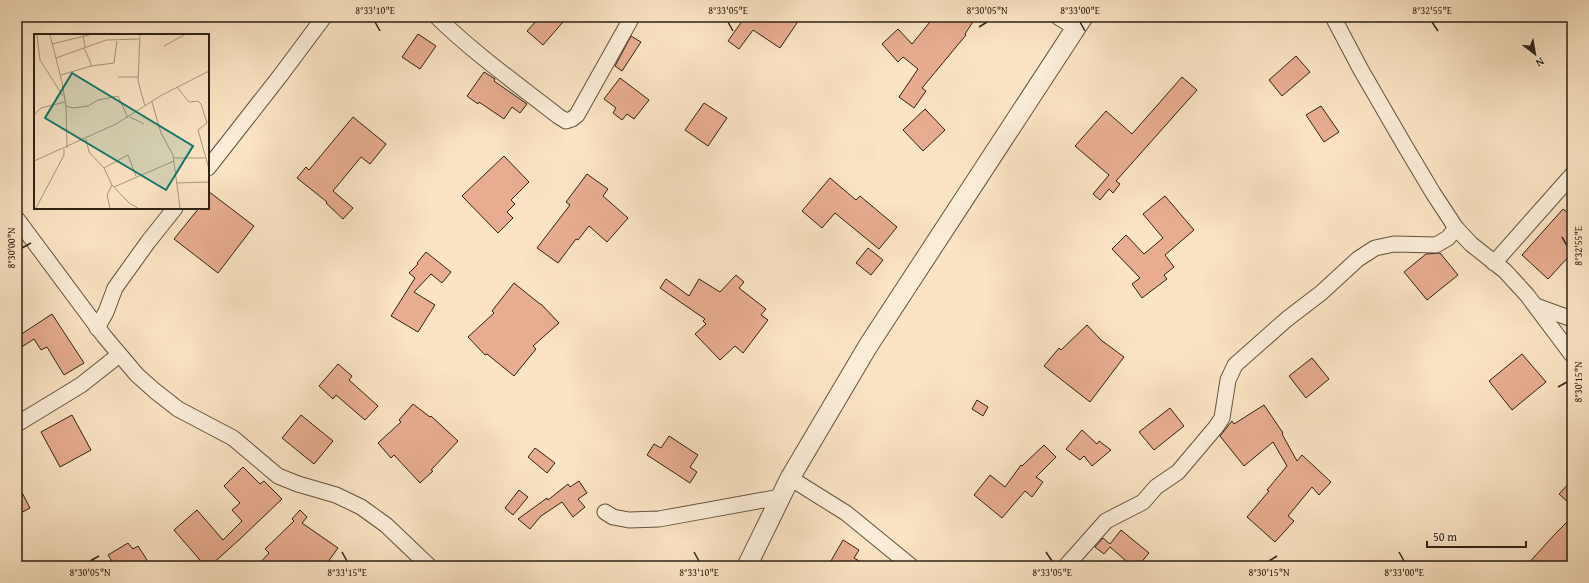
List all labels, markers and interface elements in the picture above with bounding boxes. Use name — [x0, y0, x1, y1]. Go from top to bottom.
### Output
text: 8°33'10"E — [355, 3, 395, 18]
text: 8°33'05"E — [708, 3, 748, 18]
text: 8°30'05"N — [966, 3, 1008, 18]
text: 8°33'00"E — [1060, 3, 1100, 18]
text: 8°32'55"E — [1412, 3, 1452, 18]
inset map — [34, 34, 209, 209]
north arrow — [1515, 34, 1555, 74]
text: N — [1532, 54, 1547, 72]
text: 8°32'55"E — [1571, 226, 1586, 266]
text: 8°30'00"N — [4, 227, 19, 269]
text: 8°30'15"N — [1571, 361, 1586, 403]
scale bar — [1427, 523, 1526, 549]
text: 50 m — [1433, 528, 1457, 545]
text: 8°30'05"N — [69, 565, 111, 580]
text: 8°33'15"E — [327, 565, 367, 580]
text: 8°33'10"E — [679, 565, 719, 580]
text: 8°33'05"E — [1032, 565, 1072, 580]
text: 8°30'15"N — [1248, 565, 1290, 580]
text: 8°33'00"E — [1384, 565, 1424, 580]

